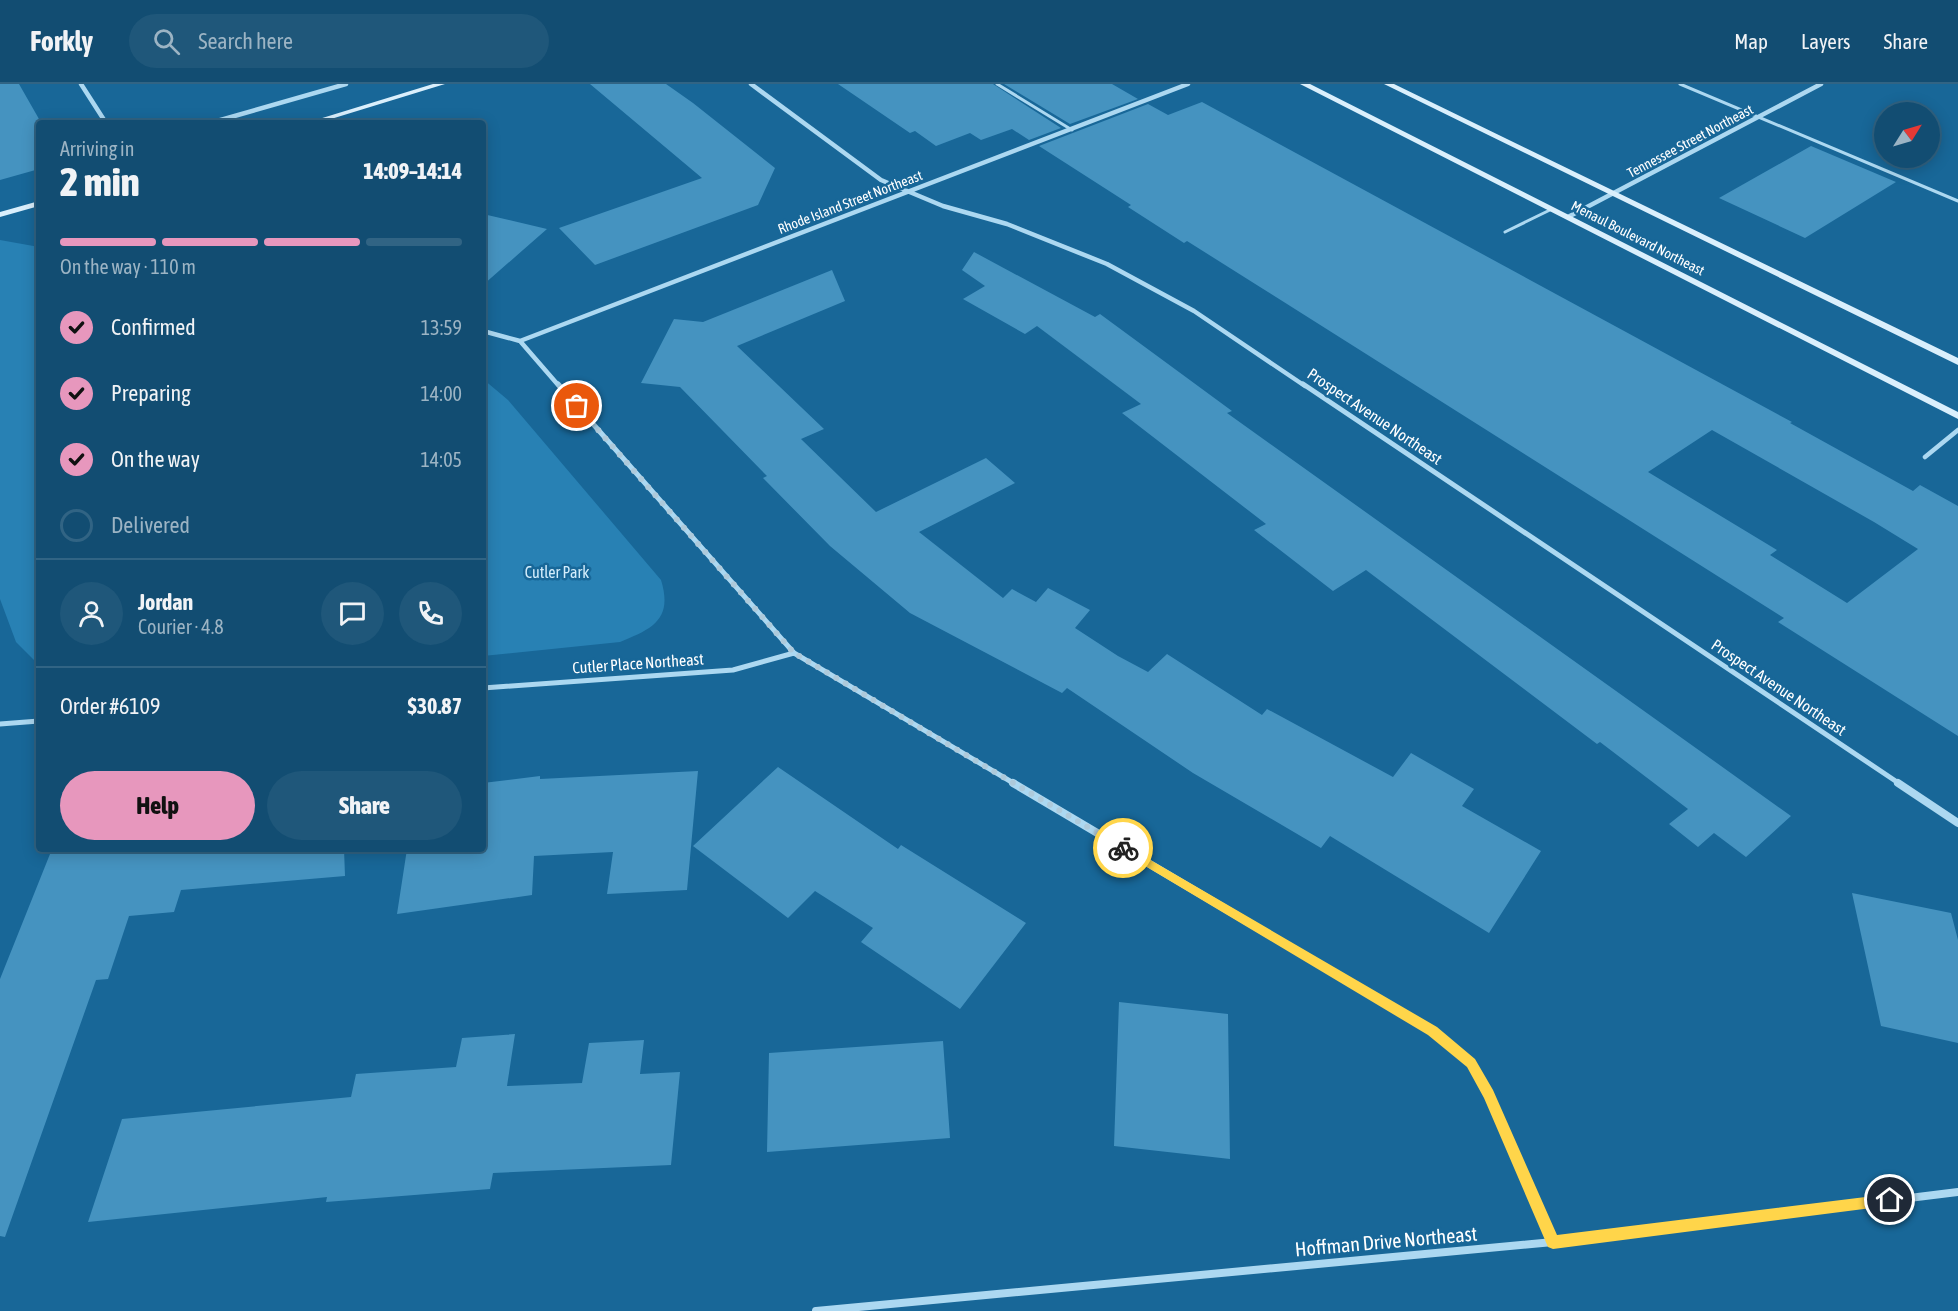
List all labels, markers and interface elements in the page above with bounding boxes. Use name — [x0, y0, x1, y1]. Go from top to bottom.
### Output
search box — [129, 14, 549, 68]
text: Forkly — [30, 25, 93, 57]
icon: search — [150, 25, 183, 58]
text: Search here — [198, 28, 293, 54]
text: Map — [1734, 29, 1768, 53]
text: Layers — [1801, 29, 1851, 53]
text: Share — [1884, 29, 1928, 53]
street label: Tennessee Street Northeast — [1624, 101, 1756, 181]
north arrow — [1874, 102, 1940, 168]
map controls — [1874, 102, 1940, 168]
text: Arriving in — [60, 137, 134, 160]
text: 14:09–14:14 — [363, 158, 462, 184]
text: 2 min — [60, 160, 140, 204]
street label: Rhode Island Street Northeast — [775, 167, 925, 237]
street label: Menaul Boulevard Northeast — [1569, 197, 1707, 279]
text: On the way · 110 m — [60, 255, 196, 278]
icon: check — [60, 311, 93, 344]
text: Confirmed — [111, 314, 196, 340]
text: 13:59 — [421, 316, 462, 339]
street label: Prospect Avenue Northeast — [1304, 364, 1446, 469]
icon: check — [60, 377, 93, 410]
text: Preparing — [111, 380, 191, 406]
pin — [551, 380, 602, 431]
text: 14:00 — [420, 382, 462, 405]
icon: bag — [560, 389, 593, 422]
icon: check — [60, 443, 93, 476]
text: On the way — [111, 446, 200, 472]
text: 14:05 — [420, 448, 462, 471]
text: Delivered — [111, 512, 190, 538]
park label: Cutler Park — [525, 563, 589, 581]
button: person — [60, 582, 123, 645]
button: chat — [321, 582, 384, 645]
button: phone — [399, 582, 462, 645]
text: Jordan — [138, 589, 193, 615]
text: Courier · 4.8 — [138, 615, 224, 638]
street label: Prospect Avenue Northeast — [1708, 635, 1850, 740]
street label: Cutler Place Northeast — [572, 649, 705, 677]
text: Order #6109 — [60, 693, 160, 719]
text: $30.87 — [407, 693, 462, 719]
button: Help — [60, 771, 255, 840]
button: Share — [267, 771, 462, 840]
courier — [1093, 818, 1153, 878]
icon: bike — [1107, 832, 1140, 865]
pin — [1864, 1174, 1915, 1225]
icon: home — [1873, 1183, 1906, 1216]
street label: Hoffman Drive Northeast — [1294, 1222, 1478, 1260]

